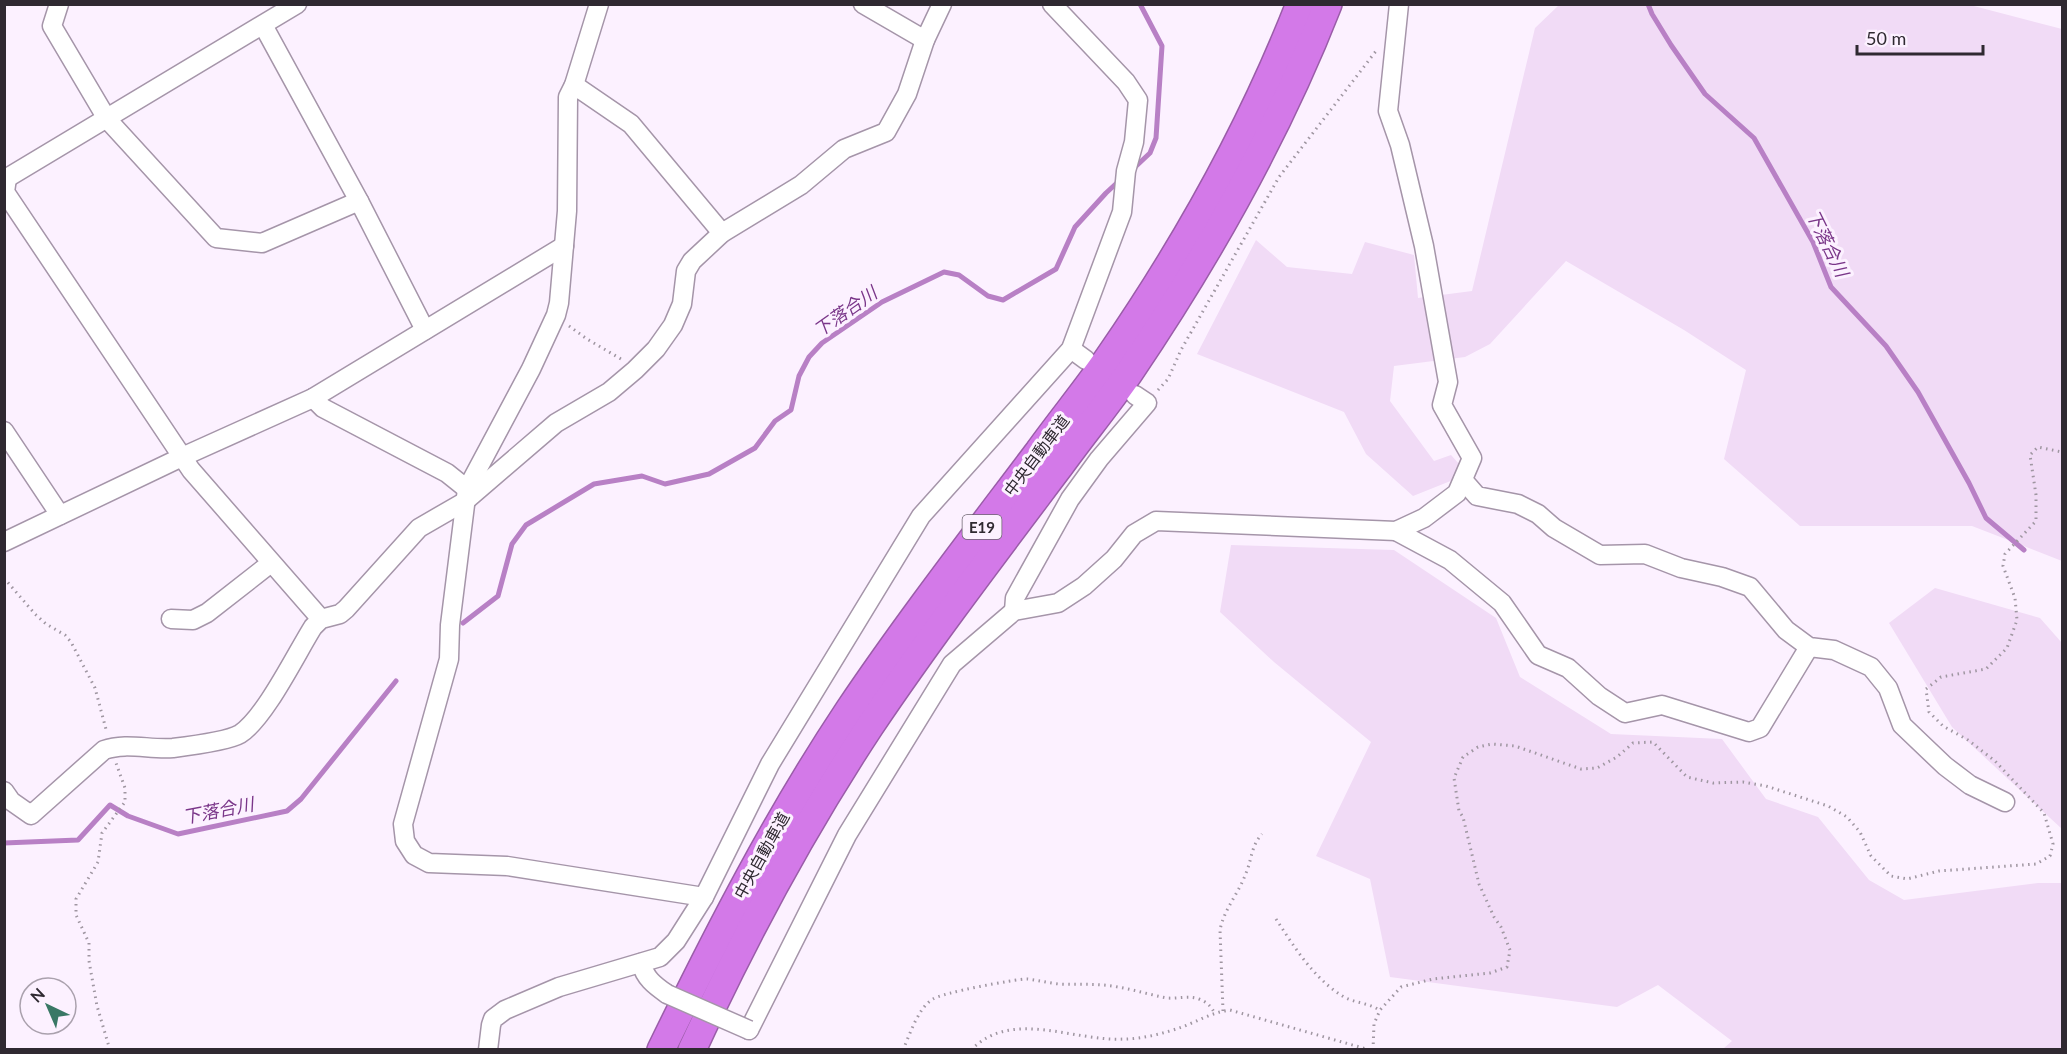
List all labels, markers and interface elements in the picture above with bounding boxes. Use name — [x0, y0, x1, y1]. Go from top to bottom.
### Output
scale bar — [1857, 18, 1983, 56]
text: 50 m — [1866, 27, 1906, 49]
water label: 下落合川 — [1802, 206, 1855, 282]
water label: 下落合川 — [809, 280, 882, 341]
street label: 中央自動車道 — [1000, 411, 1072, 499]
road number: E19 — [962, 515, 1002, 539]
water label: 下落合川 — [181, 792, 257, 828]
street label: 中央自動車道 — [729, 808, 793, 902]
north arrow — [18, 976, 78, 1036]
text: N — [26, 984, 48, 1006]

